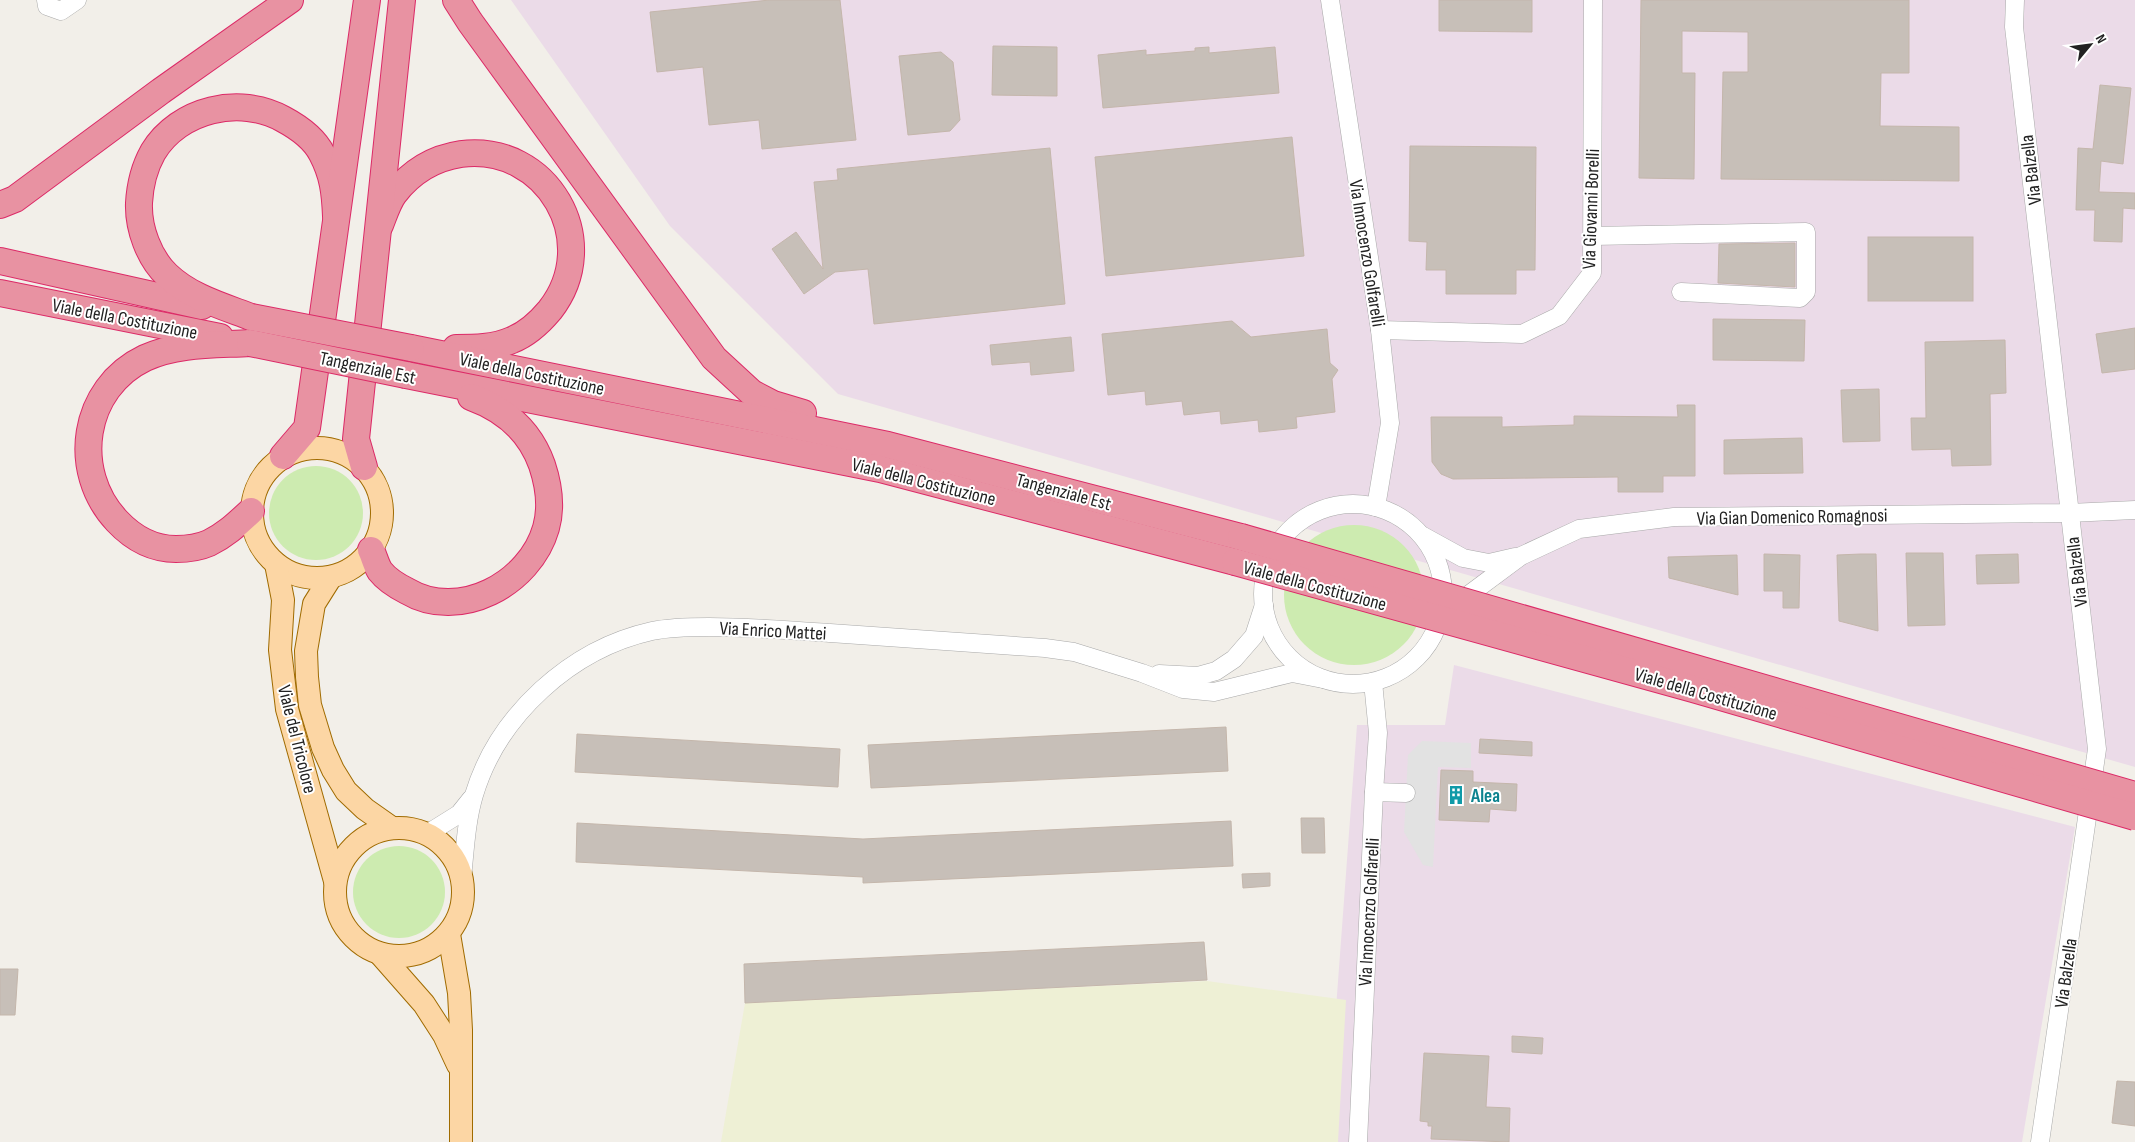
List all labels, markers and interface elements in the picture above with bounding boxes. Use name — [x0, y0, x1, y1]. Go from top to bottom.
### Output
north arrow — [2065, 20, 2115, 70]
text: N — [2092, 32, 2110, 46]
street label: Via Balzella — [2016, 133, 2047, 206]
street label: Via Giovanni Borelli — [1578, 148, 1605, 270]
street label: Via Innocenzo Golfarelli — [1344, 178, 1389, 328]
street label: Viale della Costituzione — [50, 294, 199, 345]
street label: Tangenziale Est — [318, 347, 418, 390]
street label: Viale della Costituzione — [457, 348, 606, 401]
street label: Viale della Costituzione — [849, 453, 998, 511]
street label: Tangenziale Est — [1014, 469, 1114, 516]
street label: Via Gian Domenico Romagnosi — [1696, 504, 1888, 531]
street label: Via Balzella — [2062, 535, 2093, 608]
street label: Viale della Costituzione — [1240, 556, 1389, 617]
street label: Via Enrico Mattei — [719, 617, 827, 646]
street label: Viale della Costituzione — [1632, 663, 1780, 726]
street label: Viale del Tricolore — [272, 683, 321, 796]
building icon: Alea — [1445, 784, 1467, 806]
place label: Alea — [1470, 785, 1500, 808]
street label: Via Innocenzo Golfarelli — [1354, 837, 1385, 987]
street label: Via Balzella — [2050, 937, 2083, 1010]

